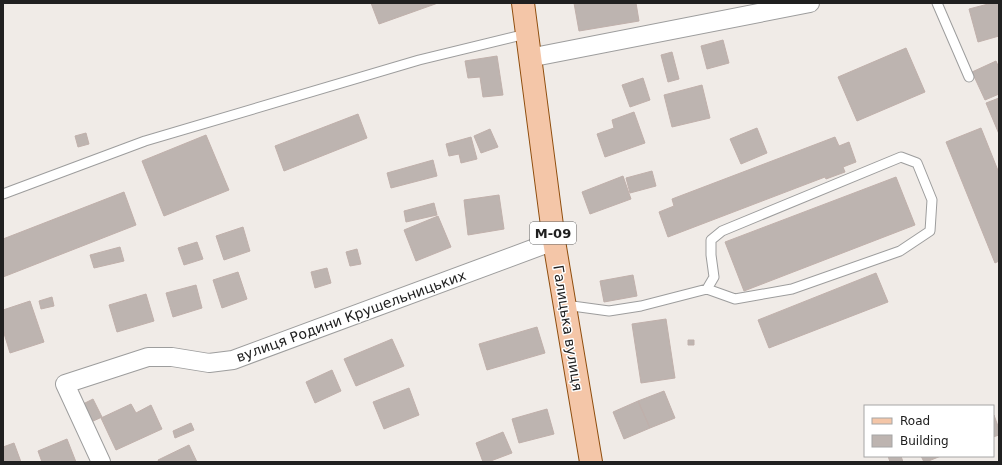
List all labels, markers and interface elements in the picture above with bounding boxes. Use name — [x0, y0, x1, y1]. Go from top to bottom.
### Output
road number: М-09 — [530, 222, 576, 244]
street label: Галицька вулиця — [550, 264, 586, 392]
street label: вулиця Родини Крушельницьких — [234, 267, 468, 365]
legend — [864, 405, 994, 457]
text: Road — [900, 414, 930, 428]
text: Building — [900, 434, 949, 448]

